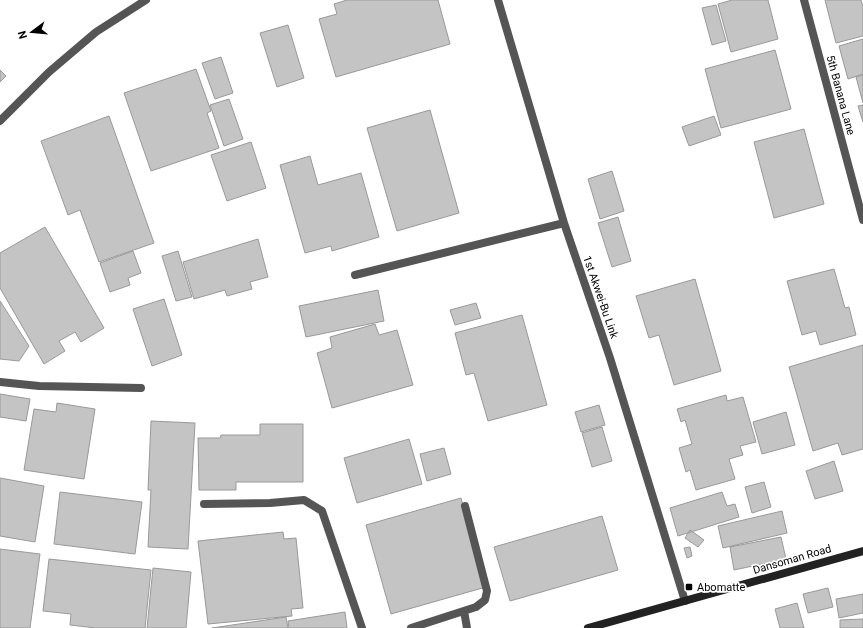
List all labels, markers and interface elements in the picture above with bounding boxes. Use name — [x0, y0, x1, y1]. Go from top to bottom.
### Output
north arrow — [12, 12, 52, 52]
text: N — [15, 29, 30, 40]
street label: 5th Banana Lane — [824, 54, 857, 137]
street label: 1st Akwei-Bu Link — [580, 254, 621, 341]
street label: Dansoman Road — [751, 542, 833, 577]
place label: Abomatte — [697, 581, 745, 594]
marker: Abomatte — [684, 582, 694, 592]

